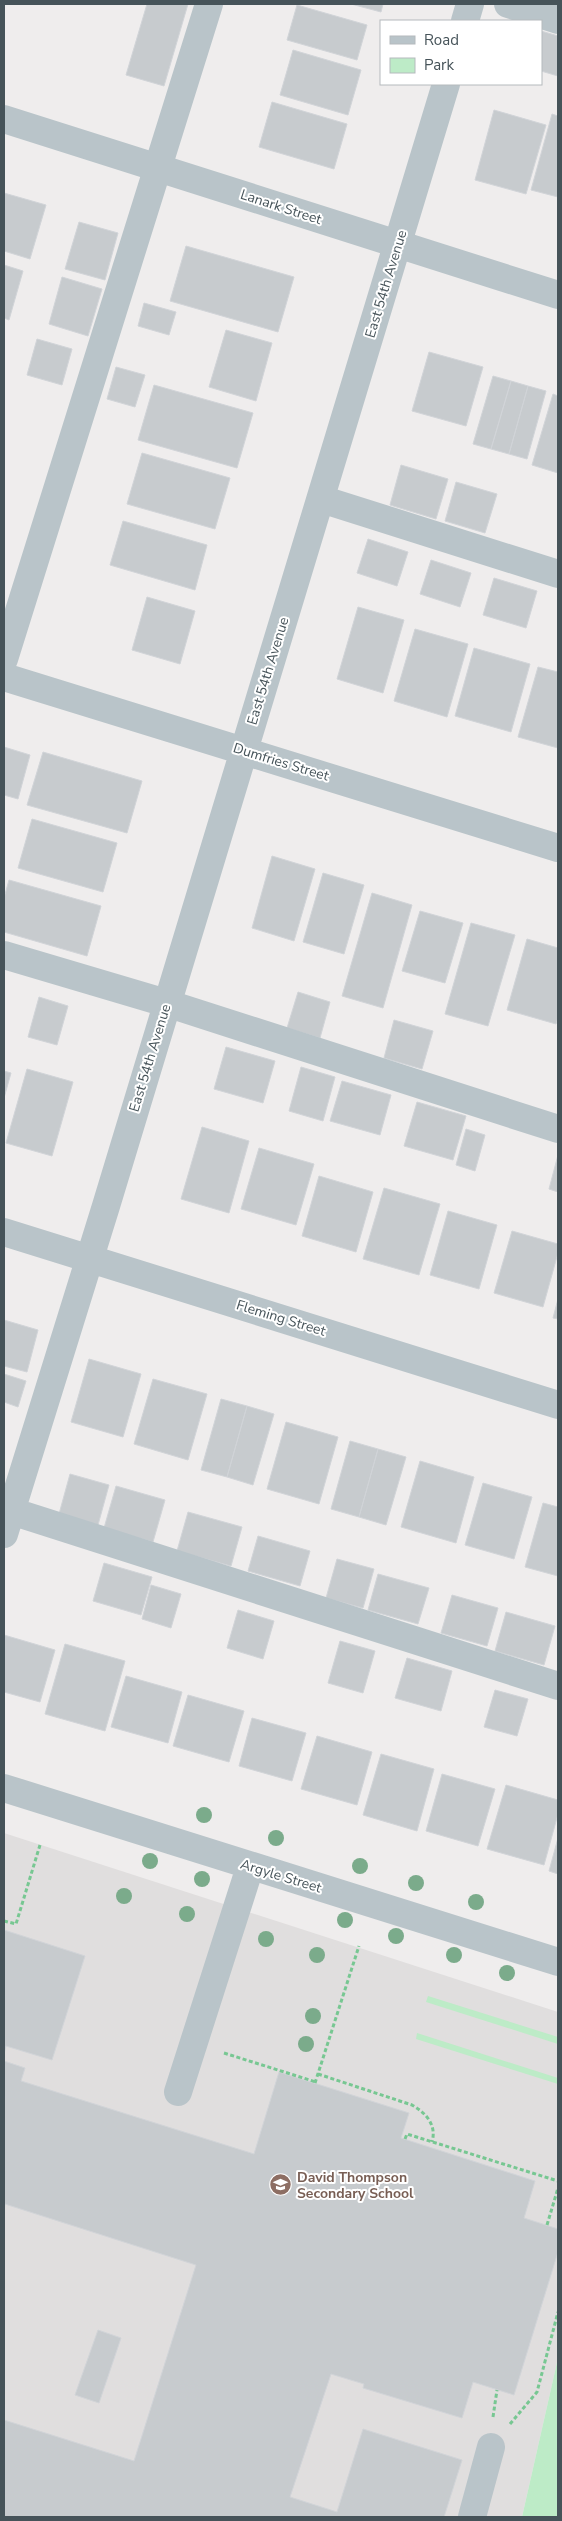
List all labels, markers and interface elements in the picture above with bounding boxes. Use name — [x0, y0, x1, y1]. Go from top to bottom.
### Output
legend — [380, 20, 542, 85]
text: Road — [424, 30, 459, 50]
text: Park — [424, 55, 454, 75]
street label: Lanark Street — [238, 185, 324, 229]
street label: East 54th Avenue — [361, 228, 411, 340]
street label: East 54th Avenue — [243, 615, 293, 727]
street label: Dumfries Street — [231, 738, 331, 786]
street label: East 54th Avenue — [125, 1002, 175, 1114]
street label: Fleming Street — [234, 1295, 328, 1341]
street label: Argyle Street — [238, 1855, 324, 1897]
place label: David Thompson Secondary School — [297, 2168, 414, 2203]
school or university icon: David Thompson Secondary School — [269, 2173, 293, 2197]

